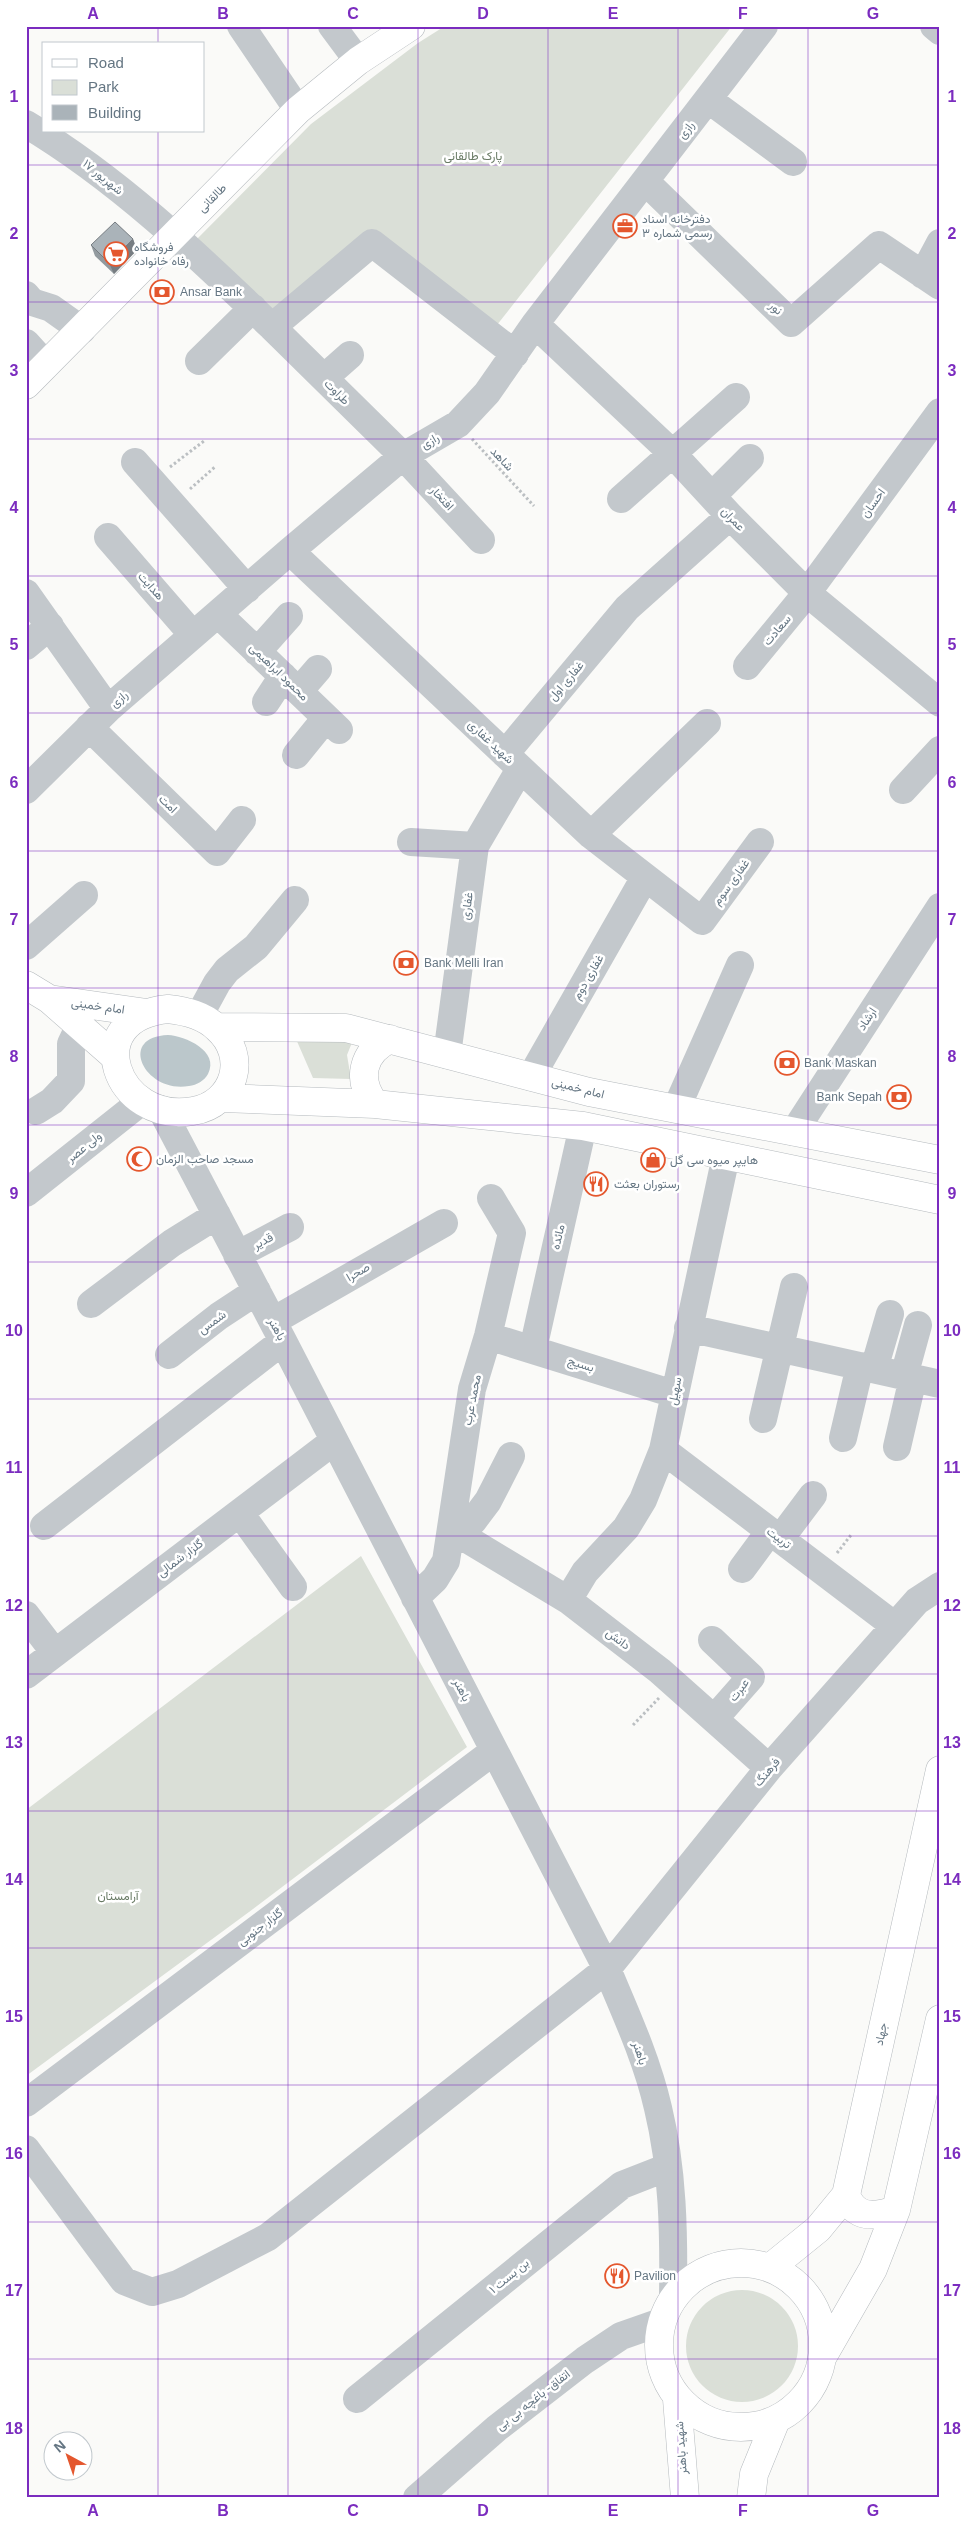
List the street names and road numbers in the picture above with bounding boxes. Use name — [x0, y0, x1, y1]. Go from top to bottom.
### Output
street label: رازی — [675, 118, 698, 142]
street label: ۱۷ شهریور — [79, 157, 126, 198]
street label: طالقانی — [195, 181, 230, 216]
street label: نور — [765, 298, 785, 318]
street label: طراوت — [321, 376, 353, 408]
street label: رازی — [418, 430, 442, 453]
street label: شاهد — [488, 444, 516, 474]
street label: افتخار — [426, 482, 457, 514]
street label: احسان — [858, 486, 888, 520]
street label: عمران — [718, 504, 748, 535]
street label: هدایت — [135, 569, 167, 603]
street label: سعادت — [760, 612, 794, 648]
street label: محمود ابراهیمی — [246, 640, 311, 704]
street label: غفاری اول — [546, 658, 587, 704]
street label: رازی — [107, 688, 131, 711]
street label: شهید غفاری — [465, 717, 517, 767]
street label: امت — [156, 792, 180, 816]
street label: غفاری سوم — [710, 856, 753, 908]
street label: غفاری — [458, 891, 477, 921]
street label: غفاری دوم — [570, 952, 607, 1002]
street label: امام خمینی — [70, 995, 126, 1018]
street label: ارشاد — [855, 1005, 880, 1034]
street label: امام خمینی — [550, 1075, 606, 1102]
street label: ولی عصر — [63, 1129, 105, 1167]
street label: مائده — [548, 1223, 568, 1251]
street label: قدیر — [250, 1230, 276, 1253]
street label: صحرا — [344, 1260, 373, 1285]
street label: شمس — [195, 1307, 229, 1338]
street label: باهنر — [264, 1314, 289, 1343]
street label: بسیج — [565, 1353, 596, 1377]
street label: محمد عرب — [460, 1373, 485, 1427]
street label: سهیل — [665, 1376, 686, 1406]
street label: تربیت — [763, 1524, 794, 1553]
street label: گلزار شمالی — [154, 1536, 206, 1581]
street label: دانش — [602, 1625, 633, 1654]
street label: باهنر — [449, 1675, 474, 1704]
street label: عبرت — [726, 1676, 753, 1705]
street label: فرهنگ — [751, 1755, 784, 1790]
street label: گلزار جنوبی — [235, 1905, 286, 1949]
street label: جهاد — [872, 2021, 891, 2047]
street label: باهنر — [628, 2039, 650, 2067]
street label: بن بست ۱ — [486, 2256, 532, 2297]
street label: اتفاق- باغچه بی بی — [493, 2367, 573, 2434]
street label: شهید باهنر — [672, 2421, 691, 2476]

